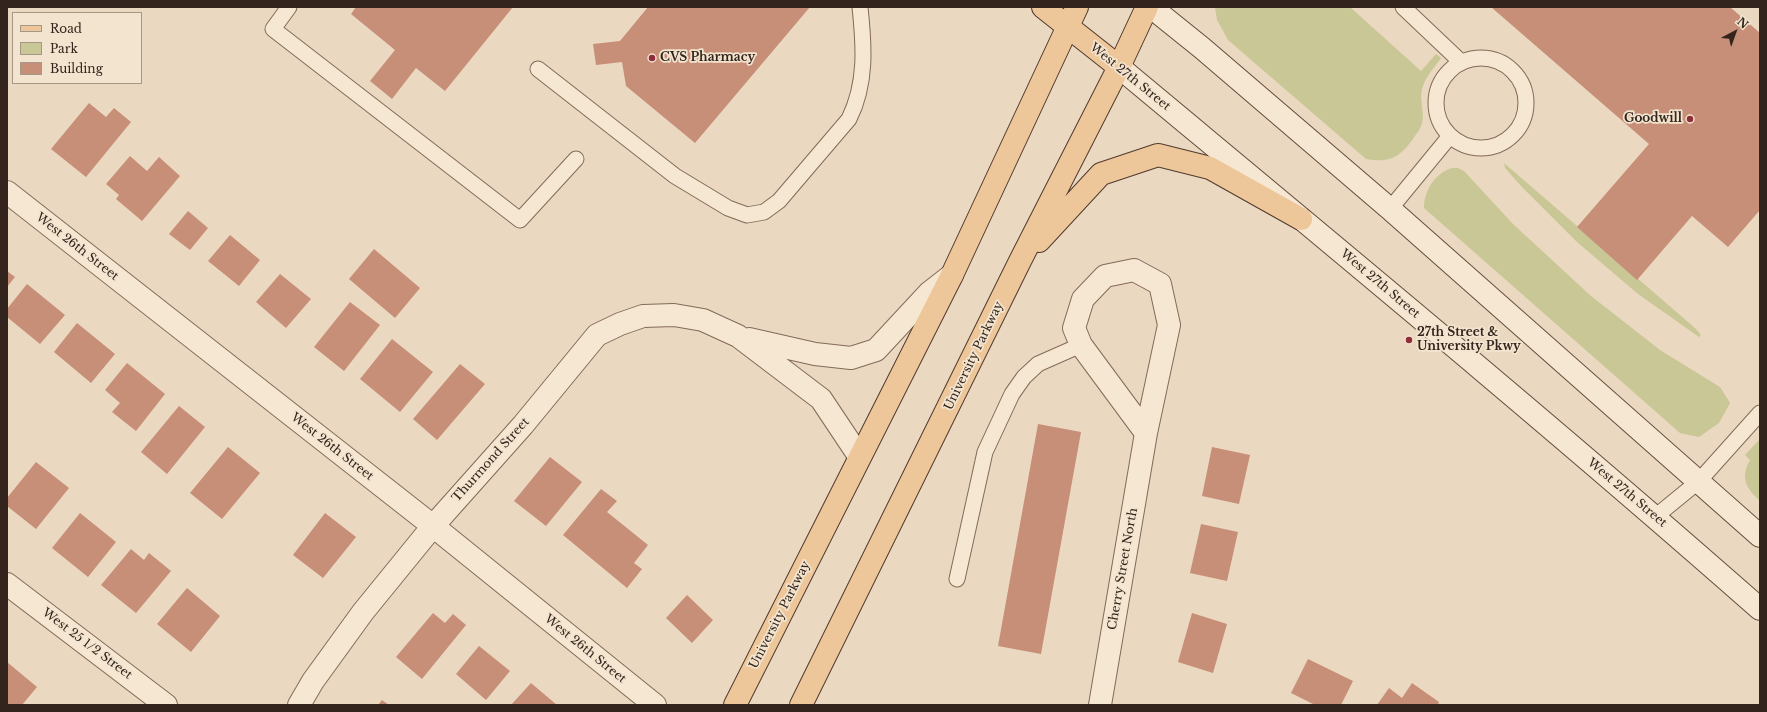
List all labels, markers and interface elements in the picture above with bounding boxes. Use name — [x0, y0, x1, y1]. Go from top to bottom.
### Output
legend — [12, 12, 142, 84]
north arrow — [1715, 12, 1755, 52]
text: N — [1734, 14, 1751, 32]
text: Road — [50, 21, 82, 36]
street label: West 27th Street — [1087, 40, 1173, 114]
text: Park — [50, 41, 78, 56]
place label: CVS Pharmacy — [660, 51, 755, 65]
marker: CVS Pharmacy — [647, 53, 657, 63]
text: Building — [50, 61, 103, 76]
place label: Goodwill — [1624, 112, 1682, 126]
marker: Goodwill — [1685, 114, 1695, 124]
street label: West 26th Street — [33, 210, 121, 284]
street label: West 27th Street — [1337, 247, 1423, 321]
street label: University Parkway — [941, 299, 1007, 413]
place label: 27th Street & University Pkwy — [1417, 326, 1521, 354]
marker: 27th Street & University Pkwy — [1404, 335, 1414, 345]
street label: West 26th Street — [288, 410, 376, 484]
street label: Thurmond Street — [449, 415, 533, 505]
street label: West 27th Street — [1584, 456, 1670, 530]
street label: Cherry Street North — [1105, 507, 1141, 631]
street label: University Parkway — [747, 559, 813, 671]
street label: West 25 1/2 Street — [39, 605, 135, 683]
street label: West 26th Street — [541, 612, 629, 686]

